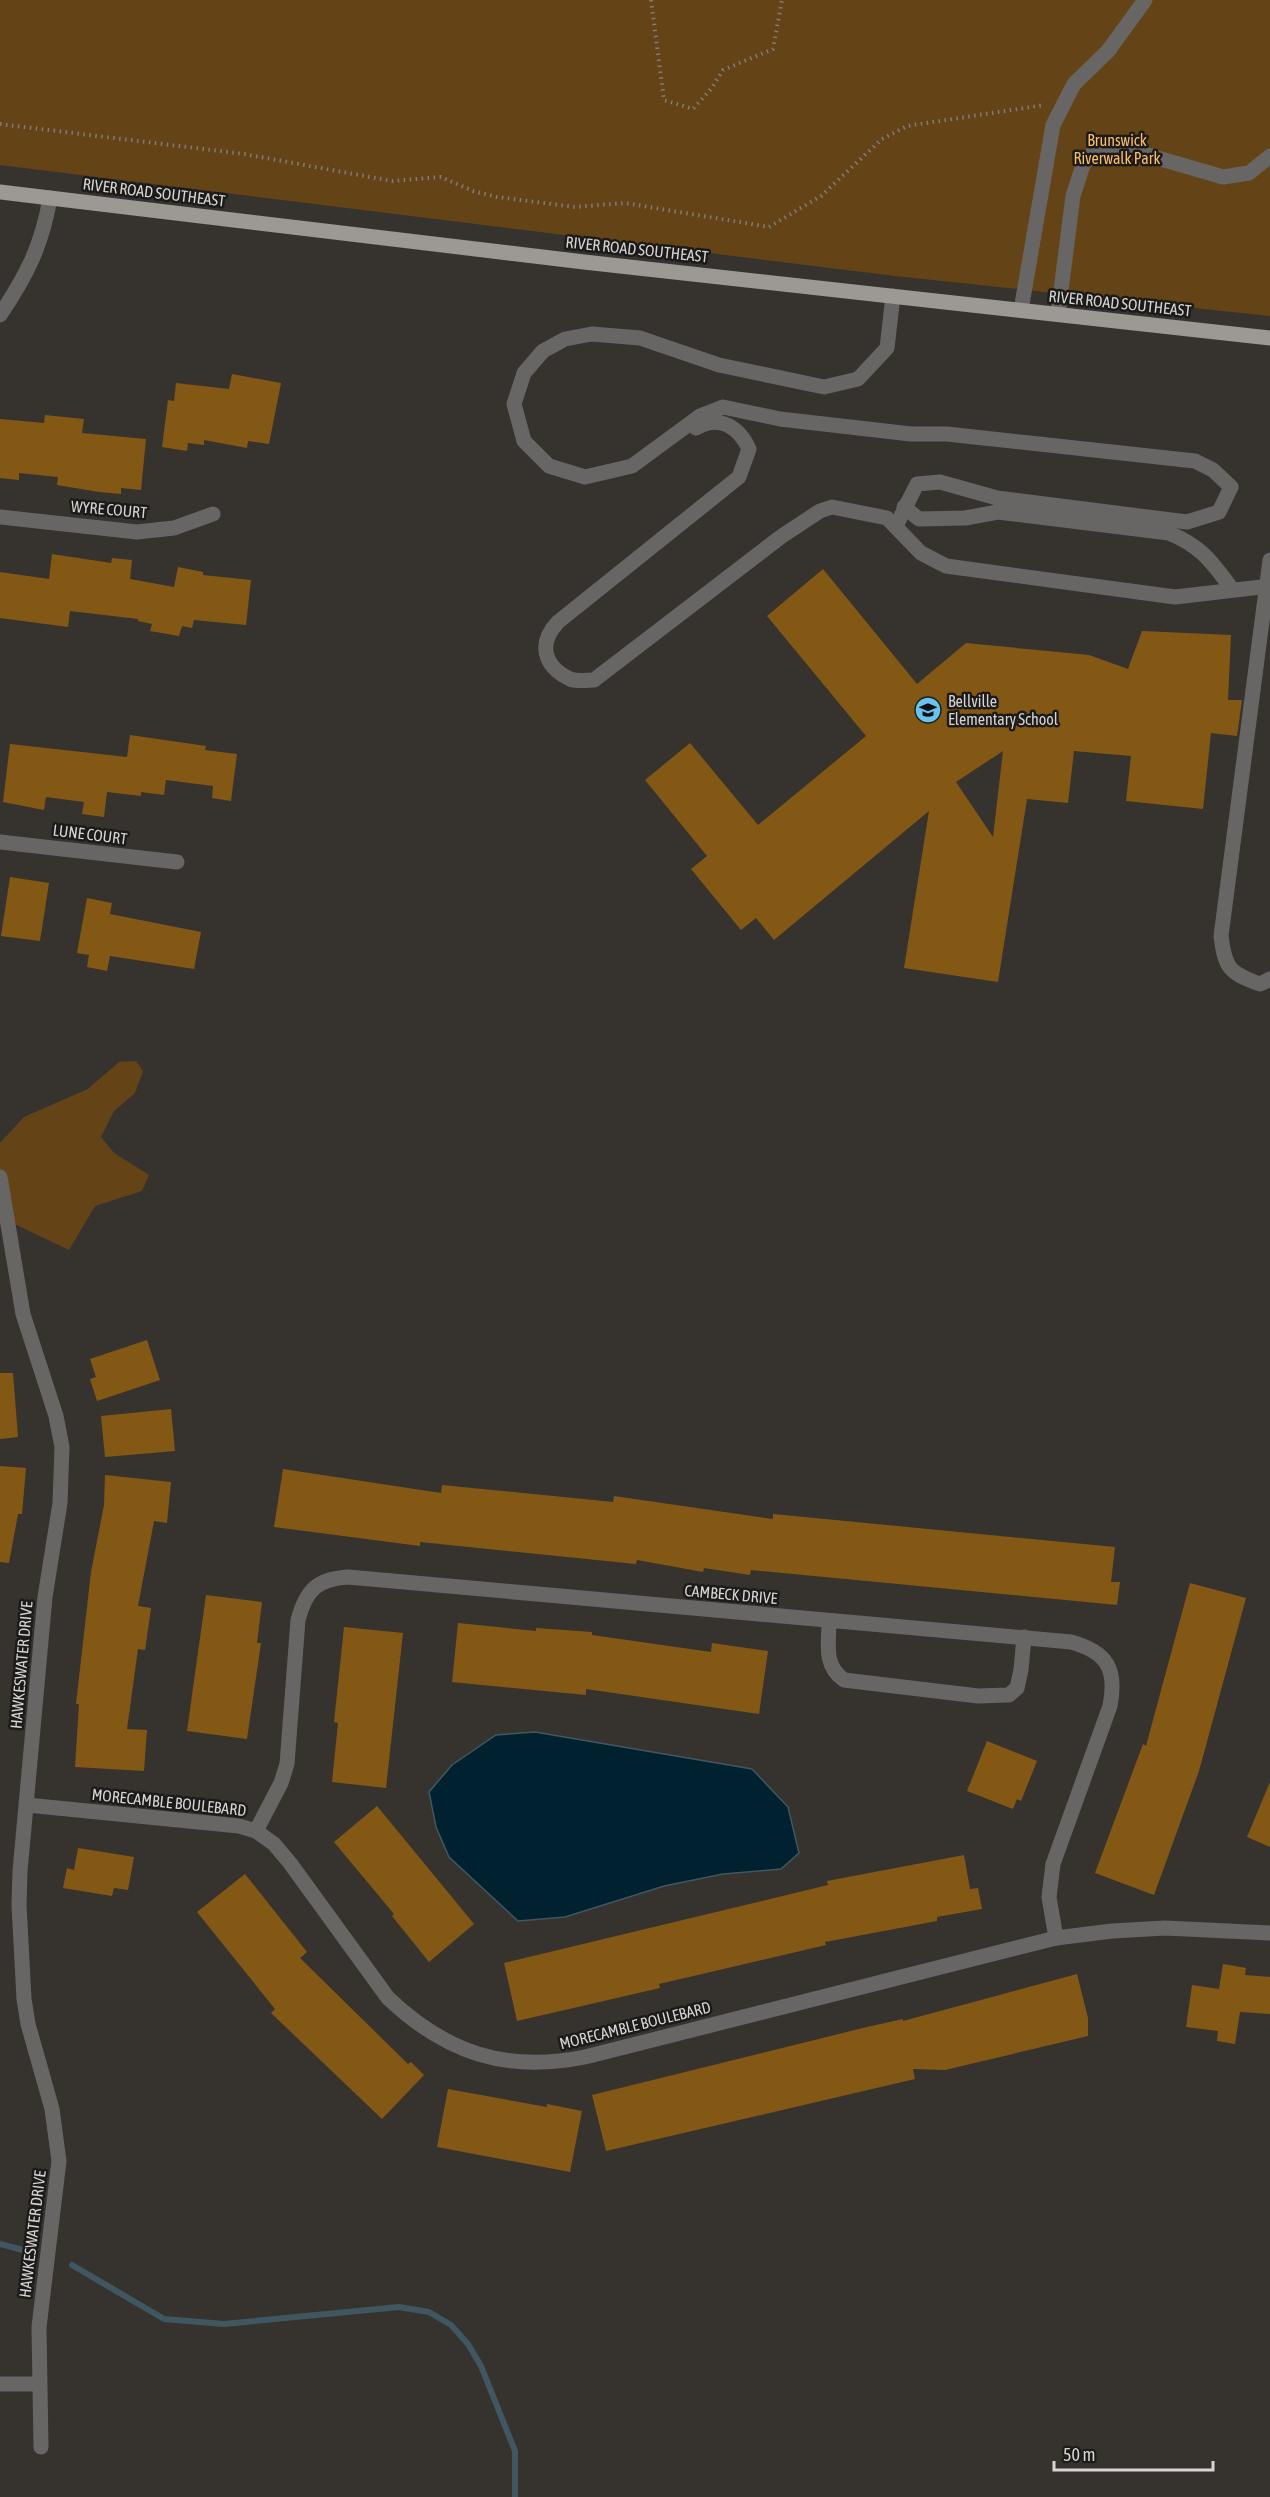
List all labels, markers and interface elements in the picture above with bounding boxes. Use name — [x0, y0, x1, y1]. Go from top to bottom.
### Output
park label: Brunswick Riverwalk Park — [1073, 131, 1161, 167]
street label: RIVER ROAD SOUTHEAST — [82, 174, 226, 210]
street label: RIVER ROAD SOUTHEAST — [565, 233, 709, 265]
street label: RIVER ROAD SOUTHEAST — [1048, 287, 1192, 319]
street label: WYRE COURT — [70, 497, 148, 521]
place label: Bellville Elementary School — [948, 692, 1059, 729]
school or university icon: Bellville Elementary School — [913, 695, 943, 725]
street label: LUNE COURT — [52, 821, 128, 847]
street label: CAMBECK DRIVE — [684, 1581, 778, 1607]
street label: HAWKESWATER DRIVE — [6, 1600, 36, 1730]
street label: MORECAMBLE BOULEBARD — [91, 1785, 247, 1819]
street label: MORECAMBLE BOULEBARD — [558, 1997, 713, 2053]
street label: HAWKESWATER DRIVE — [15, 2169, 49, 2299]
scale bar — [1054, 2434, 1213, 2472]
text: 50 m — [1063, 2444, 1095, 2465]

